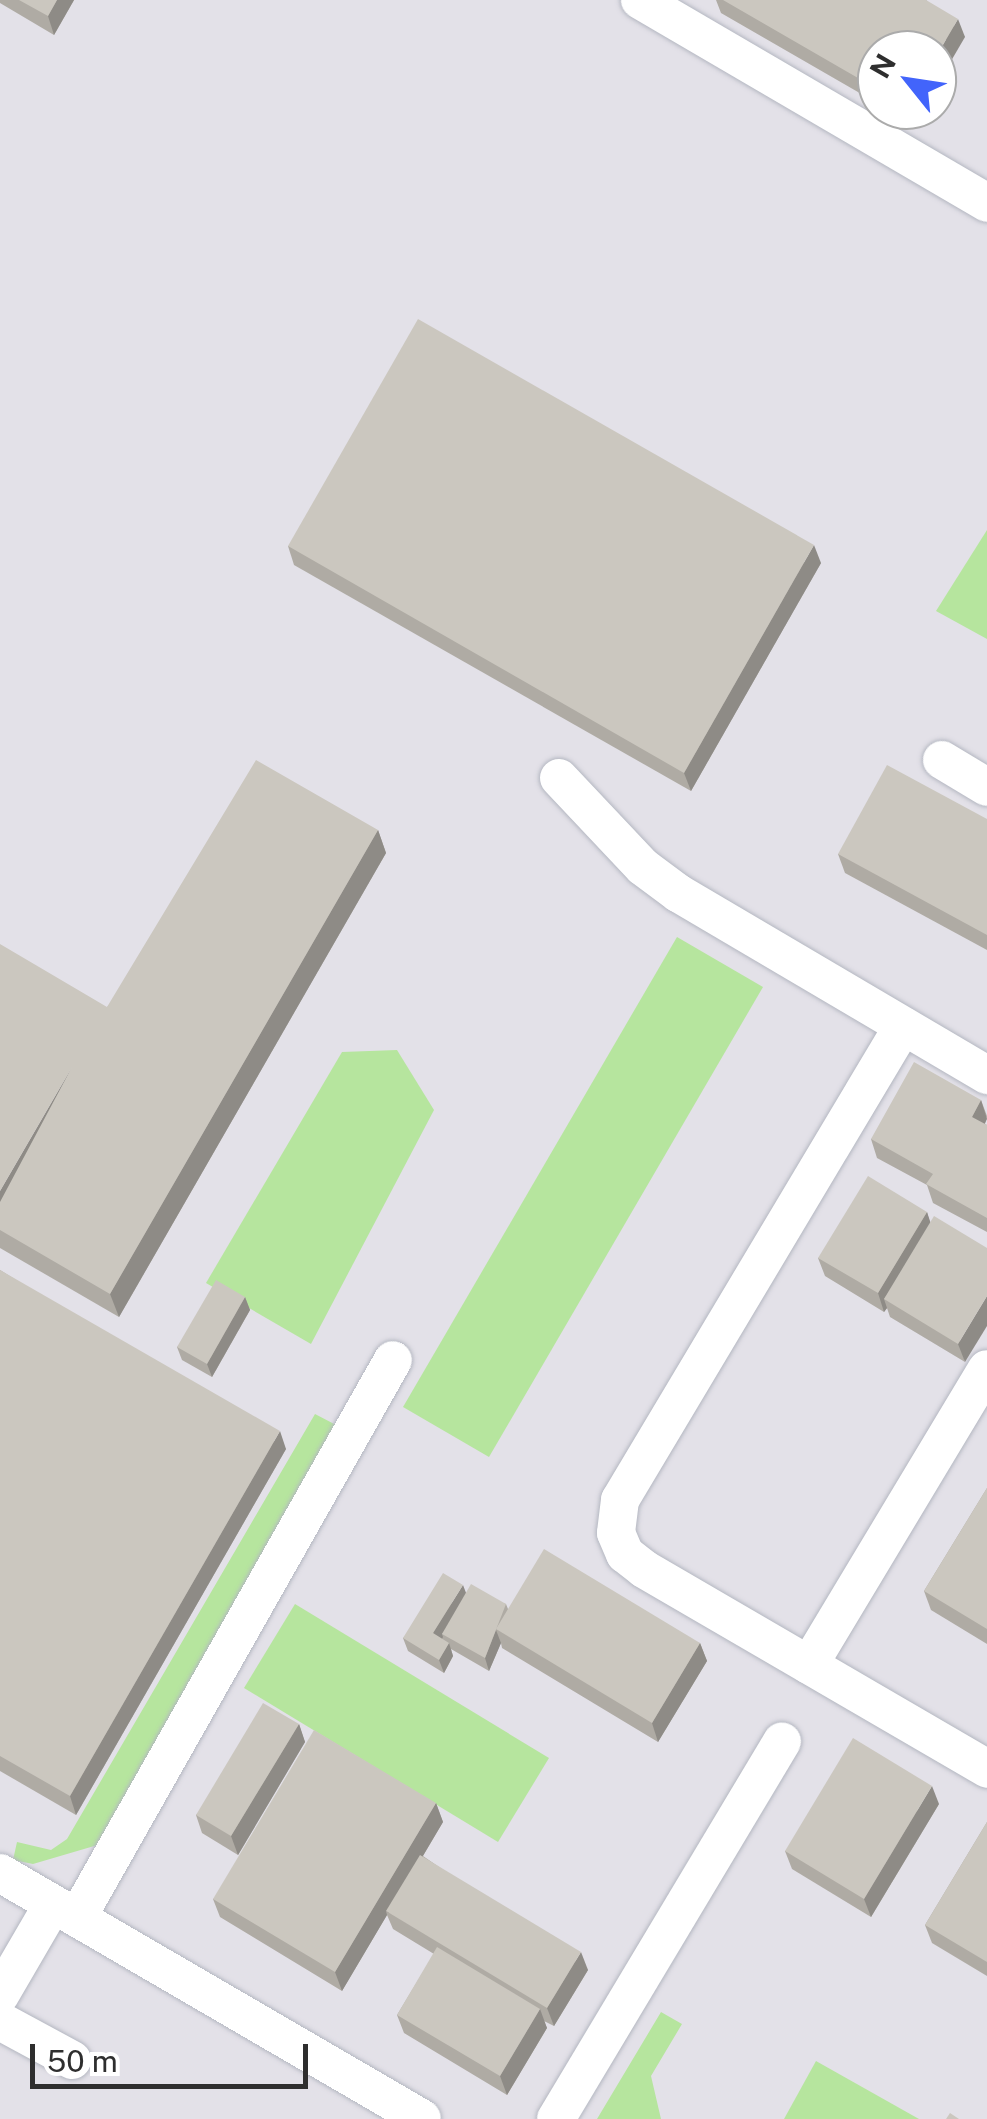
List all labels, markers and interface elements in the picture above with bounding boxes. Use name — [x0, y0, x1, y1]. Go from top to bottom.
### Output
north arrow — [857, 30, 957, 130]
text: N — [863, 48, 902, 83]
scale bar — [35, 2024, 312, 2086]
text: 50 m — [47, 2043, 118, 2079]

